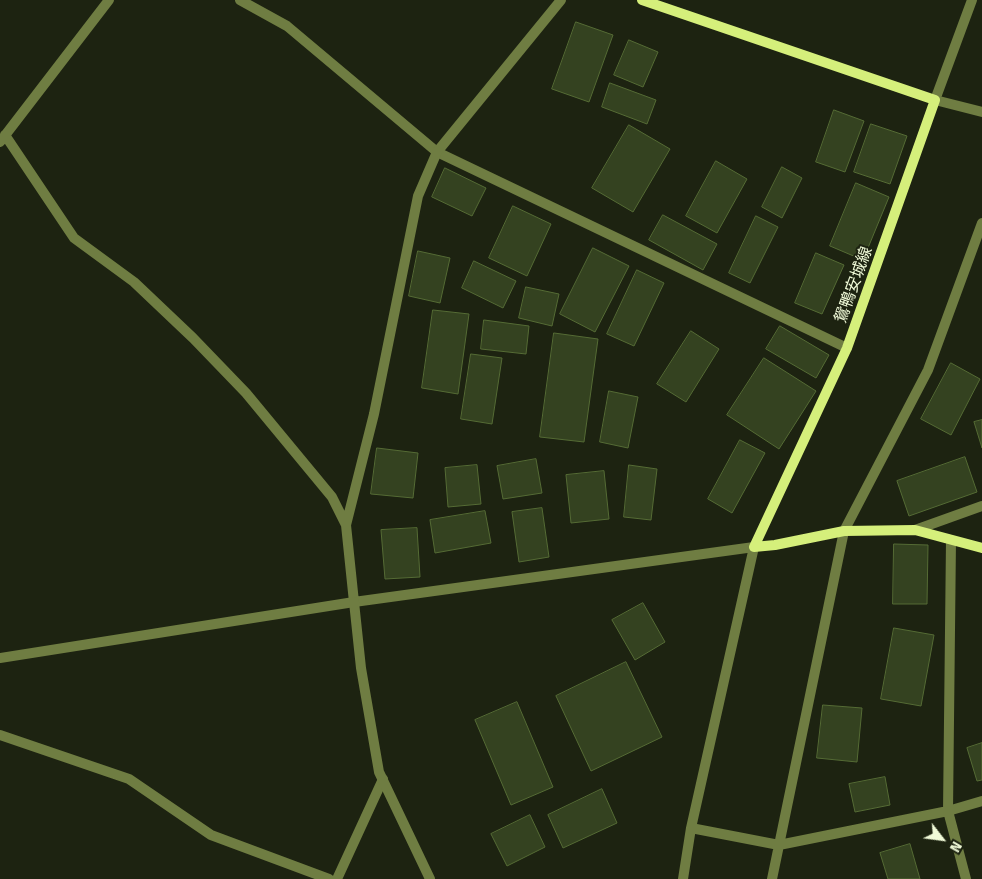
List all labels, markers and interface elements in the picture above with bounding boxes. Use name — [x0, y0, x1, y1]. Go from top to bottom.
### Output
street label: 鴛鴨安城線 — [831, 244, 877, 326]
north arrow — [917, 814, 967, 864]
text: N — [946, 838, 965, 855]

